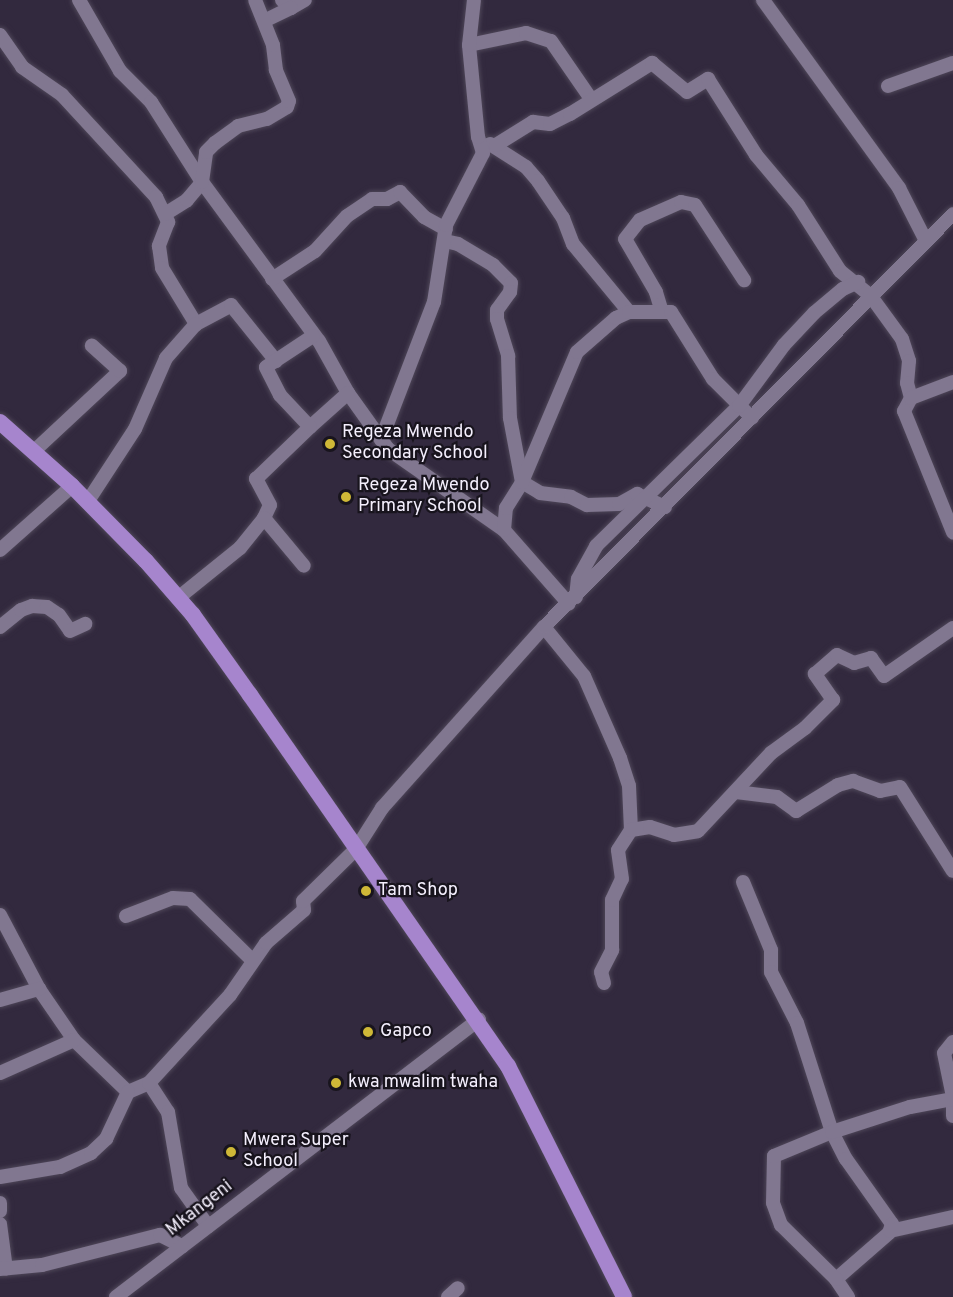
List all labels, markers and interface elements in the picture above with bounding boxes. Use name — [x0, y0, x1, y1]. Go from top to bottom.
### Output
place label: Regeza Mwendo Secondary School — [342, 423, 488, 466]
marker: Regeza Mwendo Secondary School — [323, 437, 337, 451]
place label: Regeza Mwendo Primary School — [358, 476, 489, 518]
marker: Regeza Mwendo Primary School — [339, 490, 353, 504]
place label: Tam Shop — [378, 880, 458, 902]
marker: Tam Shop — [359, 884, 373, 898]
place label: Gapco — [380, 1021, 432, 1043]
marker: Gapco — [361, 1025, 375, 1039]
place label: kwa mwalim twaha — [348, 1072, 498, 1094]
marker: kwa mwalim twaha — [329, 1076, 343, 1090]
place label: Mwera Super School — [243, 1131, 349, 1174]
marker: Mwera Super School — [224, 1145, 238, 1159]
street label: Mkangeni — [163, 1176, 237, 1242]

